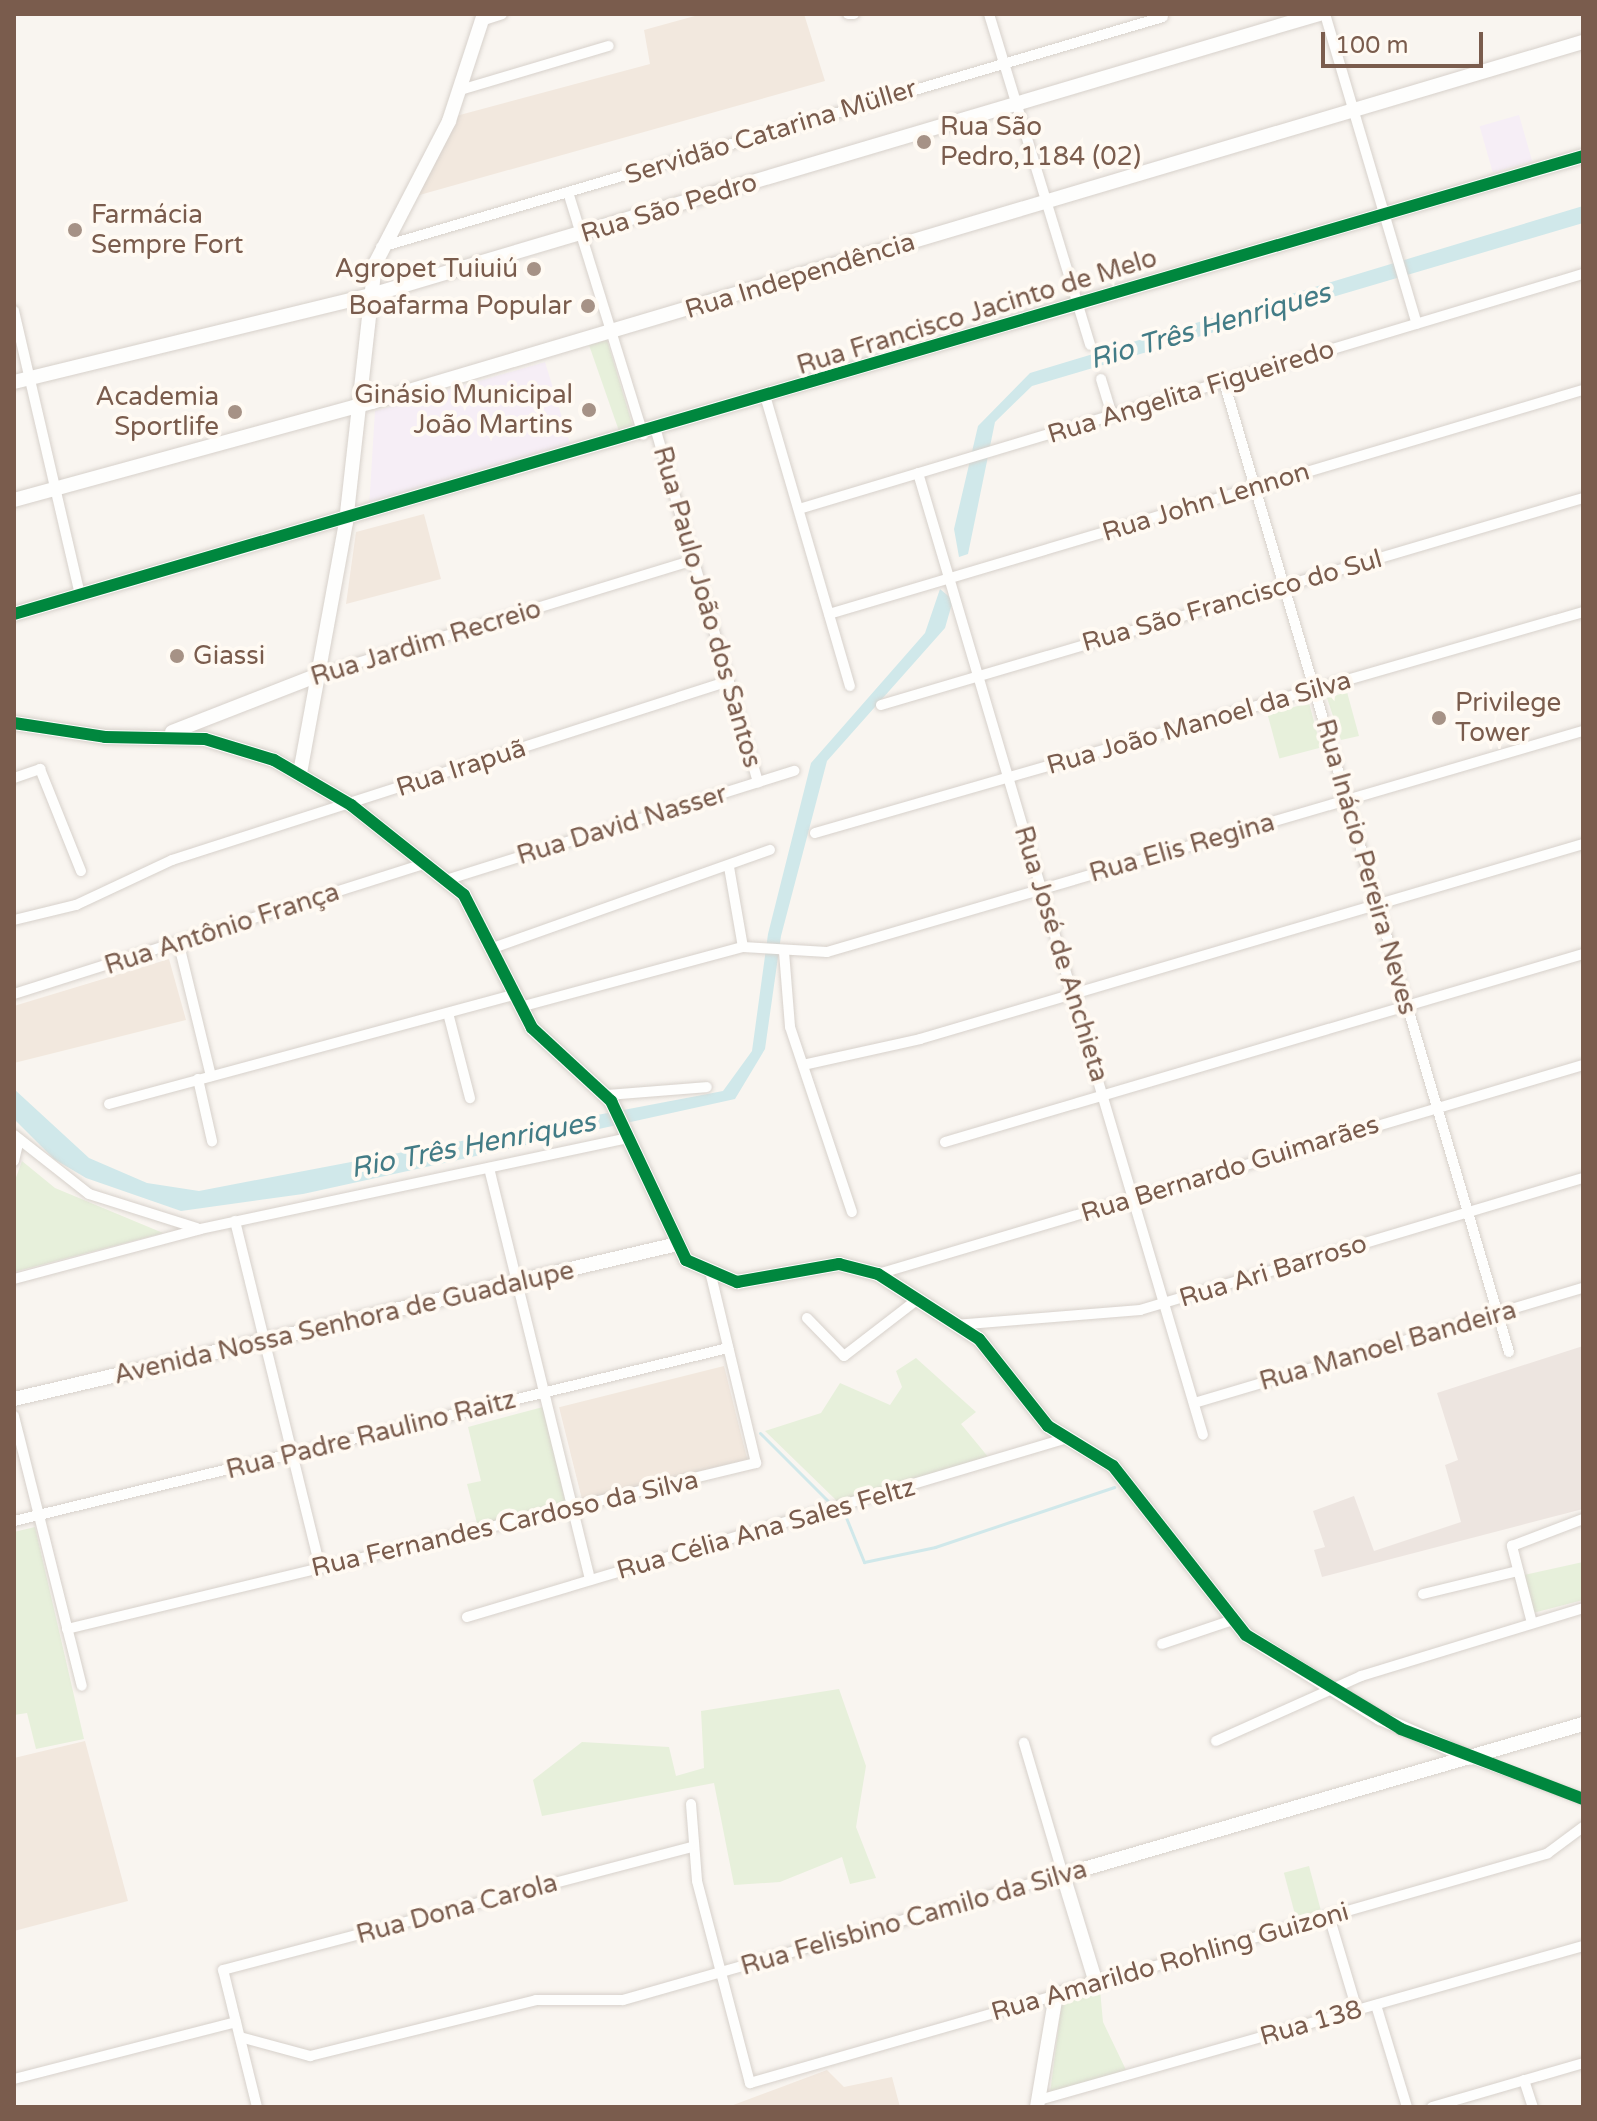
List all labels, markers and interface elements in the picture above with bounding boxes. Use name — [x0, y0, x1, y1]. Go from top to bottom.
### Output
scale bar — [1325, 16, 1487, 66]
text: 100 m — [1335, 31, 1409, 60]
street label: Servidão Catarina Müller — [621, 73, 921, 191]
place label: Rua São Pedro,1184 (02) — [940, 111, 1141, 172]
marker: Rua São Pedro,1184 (02) — [915, 133, 933, 151]
street label: Rua São Pedro — [577, 166, 761, 250]
place label: Farmácia Sempre Fort — [91, 199, 244, 260]
marker: Farmácia Sempre Fort — [66, 221, 84, 239]
street label: Rua Independência — [681, 226, 919, 326]
street label: Rua Francisco Jacinto de Melo — [793, 242, 1161, 382]
place label: Agropet Tuiuiú — [335, 253, 518, 285]
marker: Agropet Tuiuiú — [525, 260, 543, 278]
water label: Rio Três Henriques — [1086, 276, 1334, 376]
place label: Boafarma Popular — [349, 290, 572, 322]
marker: Boafarma Popular — [579, 297, 597, 315]
street label: Rua Angelita Figueiredo — [1044, 334, 1338, 450]
place label: Ginásio Municipal João Martins — [354, 379, 573, 440]
place label: Academia Sportlife — [95, 381, 219, 442]
marker: Ginásio Municipal João Martins — [580, 401, 598, 419]
marker: Academia Sportlife — [226, 403, 244, 421]
street label: Rua Paulo João dos Santos — [646, 443, 768, 771]
street label: Rua John Lennon — [1099, 456, 1313, 548]
street label: Rua São Francisco do Sul — [1078, 543, 1386, 659]
street label: Rua Jardim Recreio — [307, 593, 545, 693]
place label: Giassi — [193, 640, 265, 672]
marker: Giassi — [168, 647, 186, 665]
street label: Rua João Manoel da Silva — [1043, 665, 1355, 781]
place label: Privilege Tower — [1455, 687, 1561, 748]
marker: Privilege Tower — [1430, 709, 1448, 727]
street label: Rua Inácio Pereira Neves — [1309, 716, 1423, 1018]
street label: Rua Irapuã — [392, 732, 530, 804]
street label: Rua David Nasser — [513, 778, 731, 872]
street label: Rua Elis Regina — [1086, 807, 1278, 889]
street label: Rua José de Anchieta — [1007, 822, 1115, 1086]
street label: Rua Antônio França — [101, 876, 343, 982]
water label: Rio Três Henriques — [348, 1105, 598, 1185]
street label: Rua Bernardo Guimarães — [1077, 1109, 1383, 1229]
street label: Rua Ari Barroso — [1175, 1228, 1371, 1314]
street label: Avenida Nossa Senhora de Guadalupe — [111, 1255, 577, 1391]
street label: Rua Manoel Bandeira — [1256, 1294, 1520, 1398]
street label: Rua Padre Raulino Raitz — [223, 1384, 519, 1486]
street label: Rua Fernandes Cardoso da Silva — [309, 1464, 701, 1584]
street label: Rua Célia Ana Sales Feltz — [613, 1471, 919, 1587]
street label: Rua Felisbino Camilo da Silva — [737, 1854, 1091, 1982]
street label: Rua Dona Carola — [353, 1867, 561, 1951]
street label: Rua Amarildo Rohling Guizoni — [988, 1896, 1352, 2028]
street label: Rua 138 — [1256, 1994, 1366, 2052]

